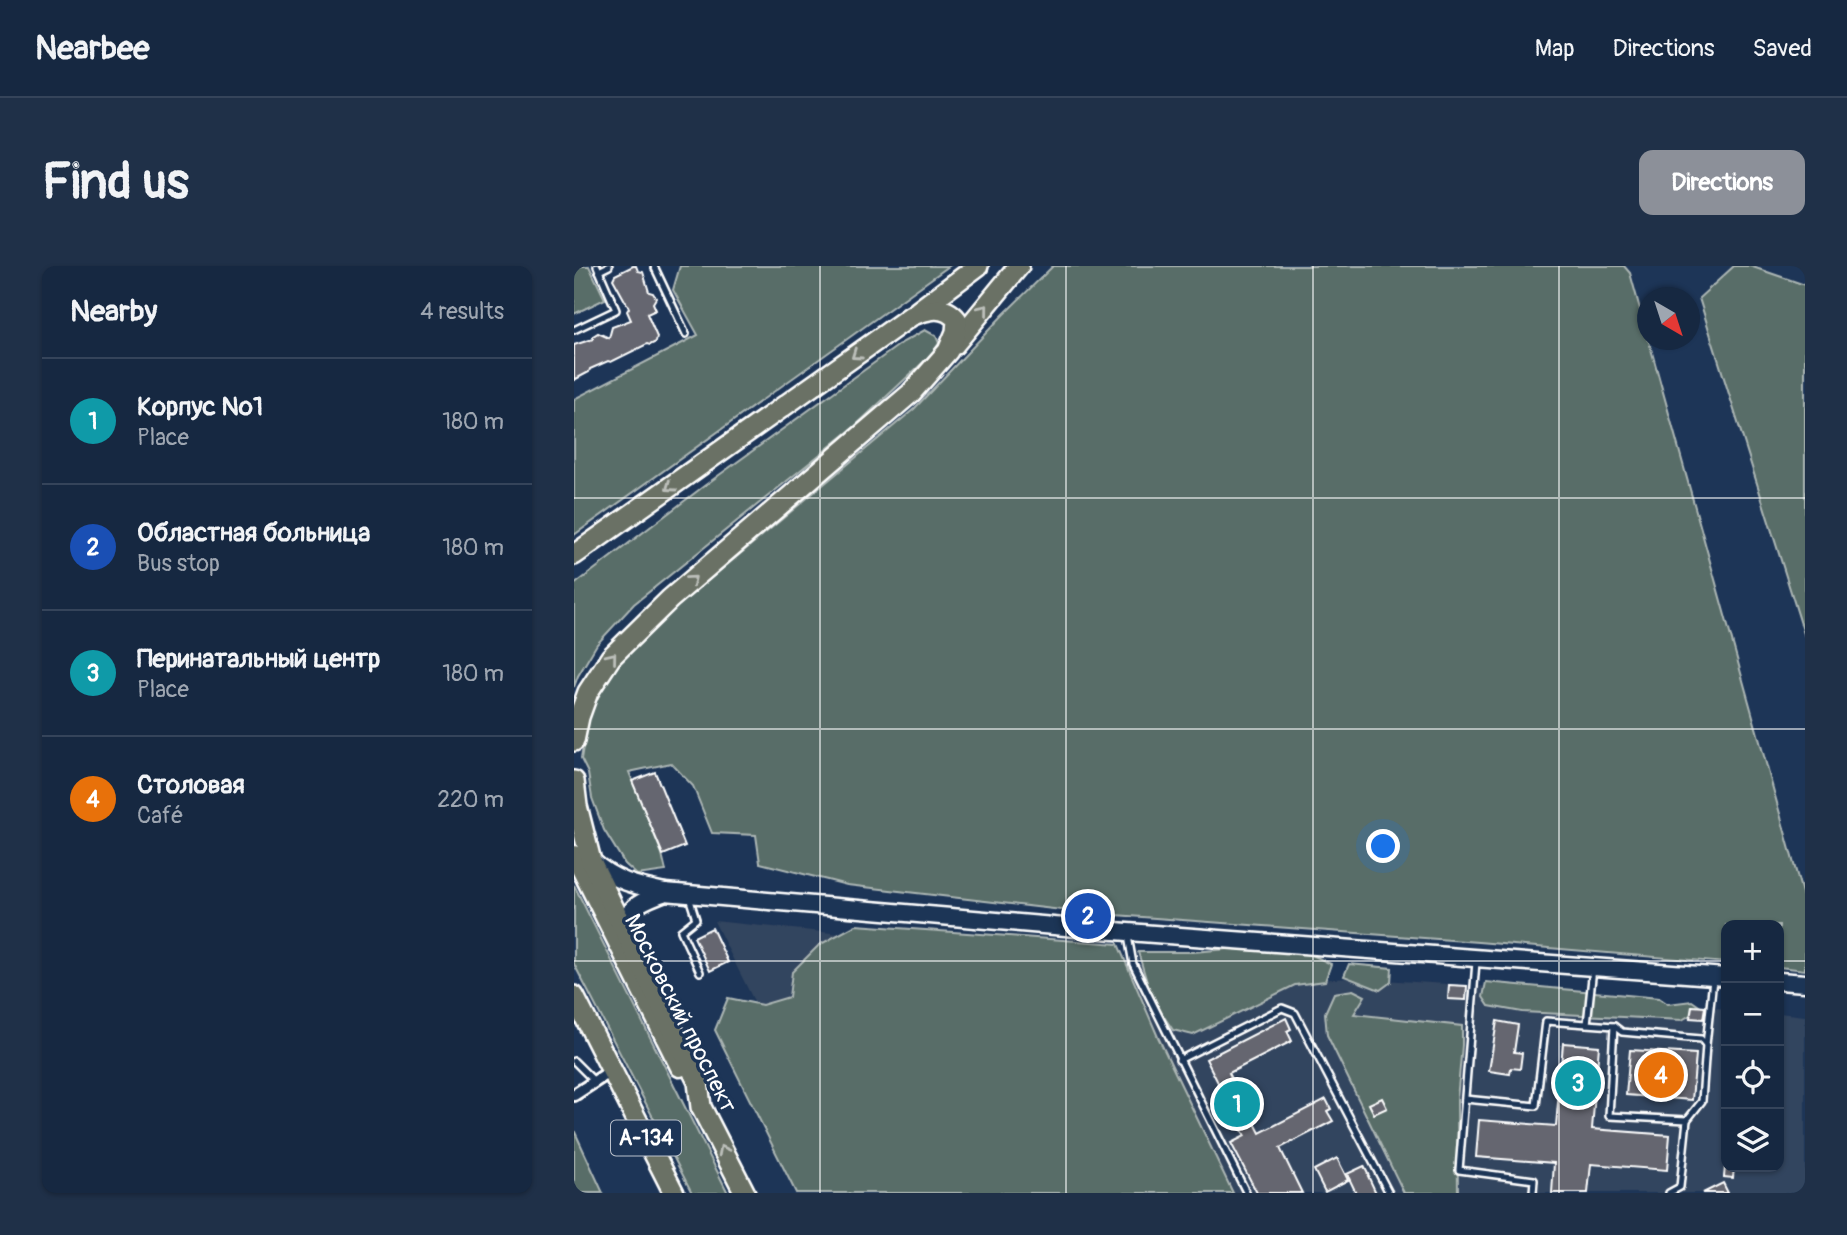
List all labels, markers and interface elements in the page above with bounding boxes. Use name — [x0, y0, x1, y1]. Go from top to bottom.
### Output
text: Nearbee — [35, 28, 149, 69]
text: Map — [1535, 34, 1575, 63]
text: Directions — [1613, 34, 1714, 63]
text: Saved — [1752, 34, 1812, 63]
button: Directions — [1639, 150, 1805, 215]
text: Find us — [42, 152, 189, 213]
north arrow — [1637, 287, 1700, 350]
text: Nearby — [70, 293, 157, 330]
text: 4 results — [420, 297, 504, 326]
one-way arrow — [976, 304, 988, 317]
one-way arrow — [851, 347, 864, 359]
text: Корпус №1 — [137, 391, 263, 423]
text: 1 — [89, 407, 98, 436]
text: 180 m — [442, 407, 504, 436]
text: Place — [137, 423, 189, 452]
one-way arrow — [665, 479, 678, 491]
text: Областная больница — [137, 517, 370, 549]
text: 2 — [87, 533, 99, 562]
text: 180 m — [442, 533, 504, 562]
text: Bus stop — [137, 549, 220, 578]
one-way arrow — [684, 576, 697, 588]
text: Перинатальный центр — [137, 643, 380, 675]
one-way arrow — [603, 653, 616, 665]
text: 3 — [87, 659, 99, 688]
text: 180 m — [442, 659, 504, 688]
text: Place — [137, 675, 189, 704]
text: Столовая — [137, 769, 245, 801]
text: 4 — [86, 785, 100, 814]
text: 220 m — [437, 785, 504, 814]
text: Café — [137, 801, 183, 830]
your location — [1366, 829, 1400, 863]
pin: 2 — [1065, 890, 1111, 942]
street label: Московский проспект — [618, 909, 743, 1118]
map controls — [1721, 920, 1784, 1172]
button: + — [1721, 920, 1784, 983]
button: − — [1721, 983, 1784, 1046]
button: locate — [1721, 1046, 1784, 1109]
pin: 4 — [1638, 1049, 1684, 1101]
pin: 3 — [1555, 1057, 1601, 1109]
pin: 1 — [1214, 1078, 1260, 1130]
button: layers — [1721, 1109, 1784, 1172]
road number: А-134 — [611, 1120, 681, 1156]
one-way arrow — [717, 1145, 731, 1157]

